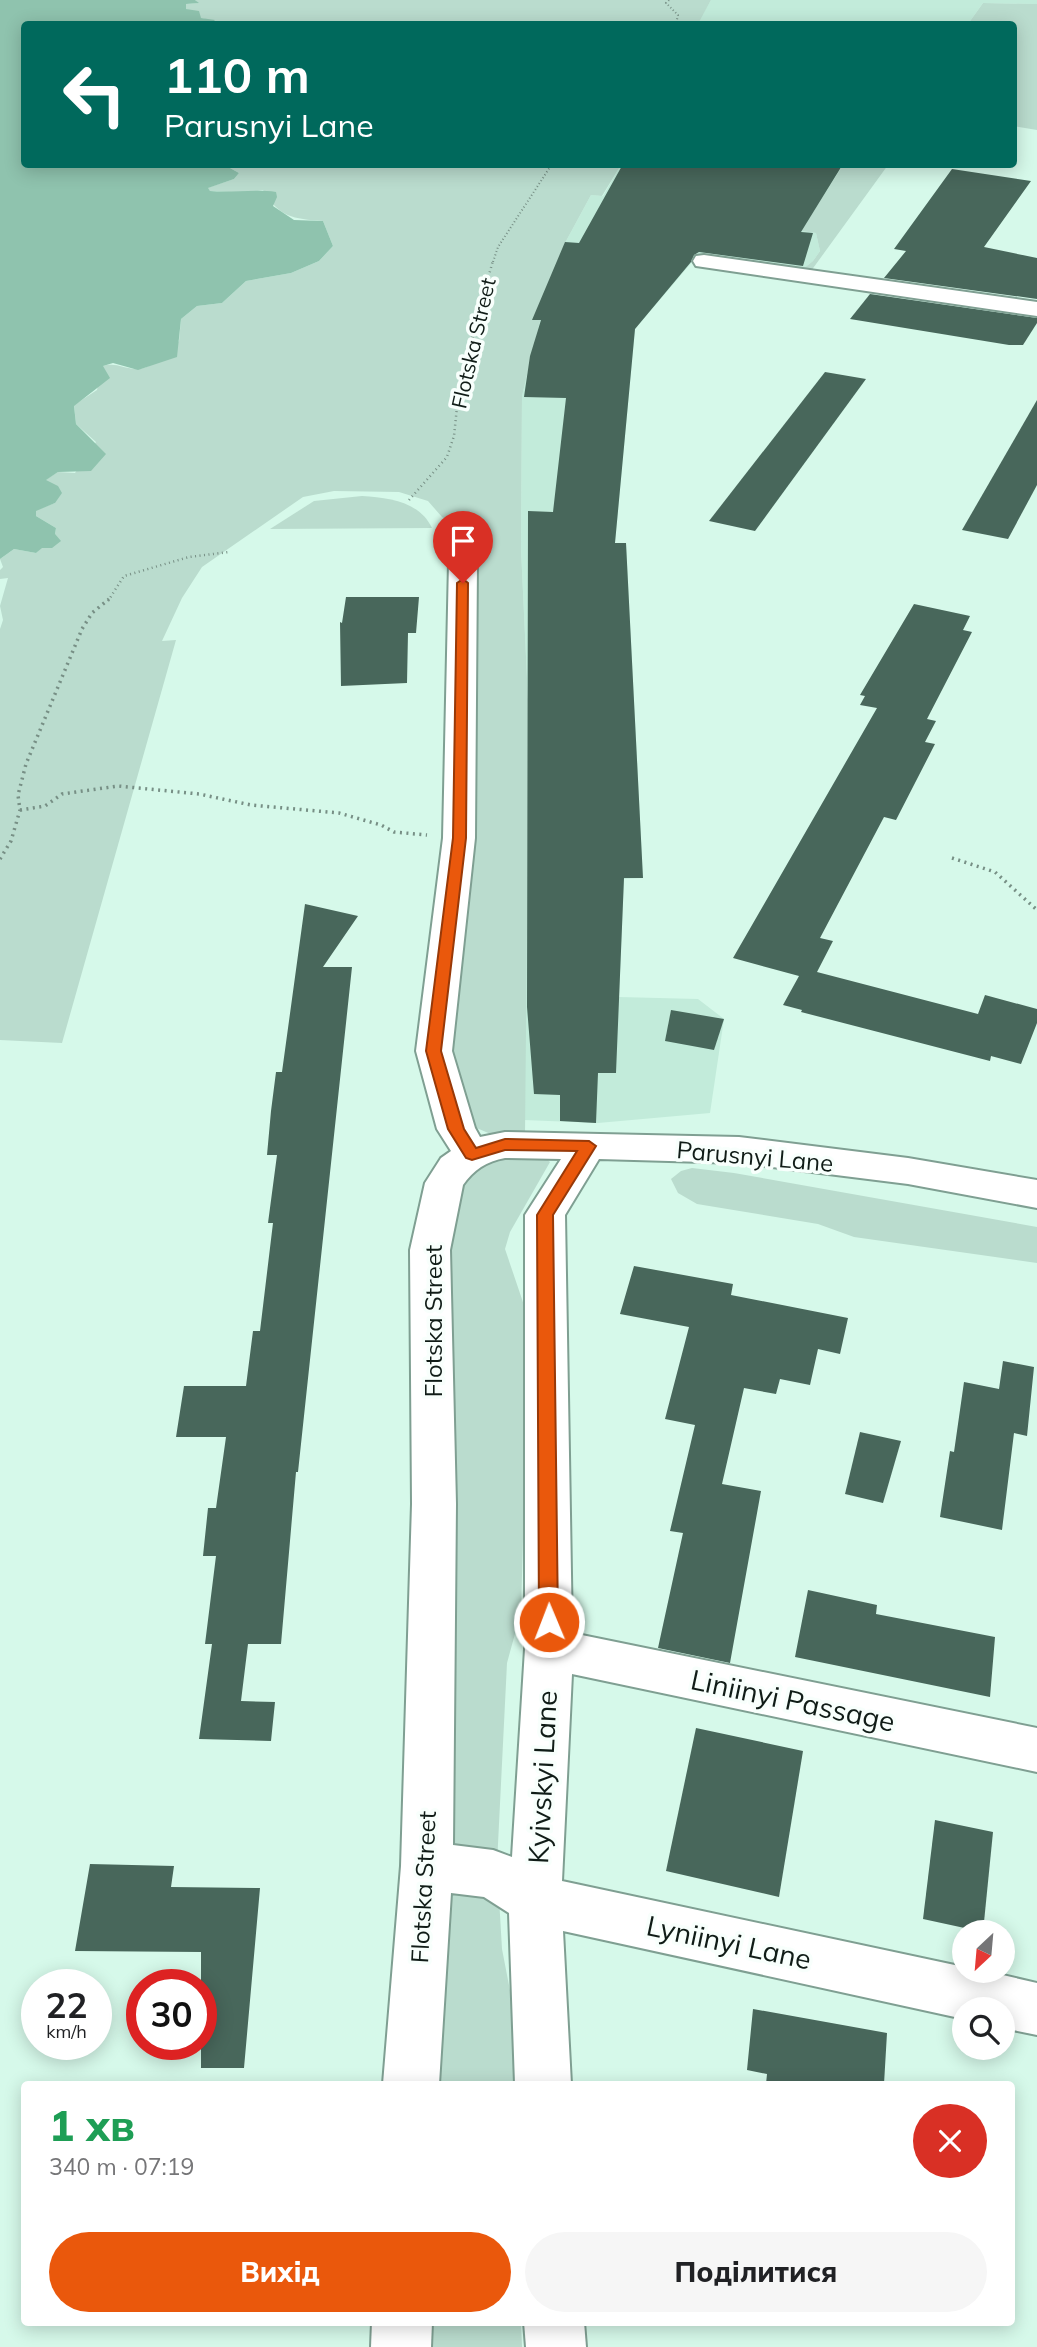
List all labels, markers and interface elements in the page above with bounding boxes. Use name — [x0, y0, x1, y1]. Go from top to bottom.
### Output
text: 110 m — [164, 44, 310, 105]
icon: left — [49, 49, 140, 140]
text: Parusnyi Lane — [164, 105, 374, 145]
street label: Flotska Street — [445, 275, 501, 411]
pin — [433, 511, 493, 583]
icon: arrive — [444, 522, 482, 560]
street label: Parusnyi Lane — [675, 1134, 835, 1178]
street label: Flotska Street — [418, 1245, 448, 1397]
position arrow — [512, 1585, 586, 1659]
street label: Liniinyi Passage — [688, 1661, 898, 1739]
street label: Kyivskyi Lane — [520, 1689, 564, 1865]
street label: Flotska Street — [404, 1810, 442, 1964]
street label: Lyniinyi Lane — [643, 1907, 815, 1977]
north arrow — [952, 1920, 1015, 1983]
map controls — [952, 1920, 1015, 2060]
speed limit sign: 30 — [126, 1969, 217, 2060]
text: 22 — [45, 1983, 88, 2027]
button: search — [952, 1997, 1015, 2060]
text: km/h — [46, 2020, 87, 2043]
text: 1 хв — [49, 2099, 135, 2152]
button: close — [913, 2104, 987, 2178]
text: 340 m · 07:19 — [49, 2152, 194, 2181]
button: Вихід — [49, 2232, 511, 2312]
button: Поділитися — [525, 2232, 987, 2312]

